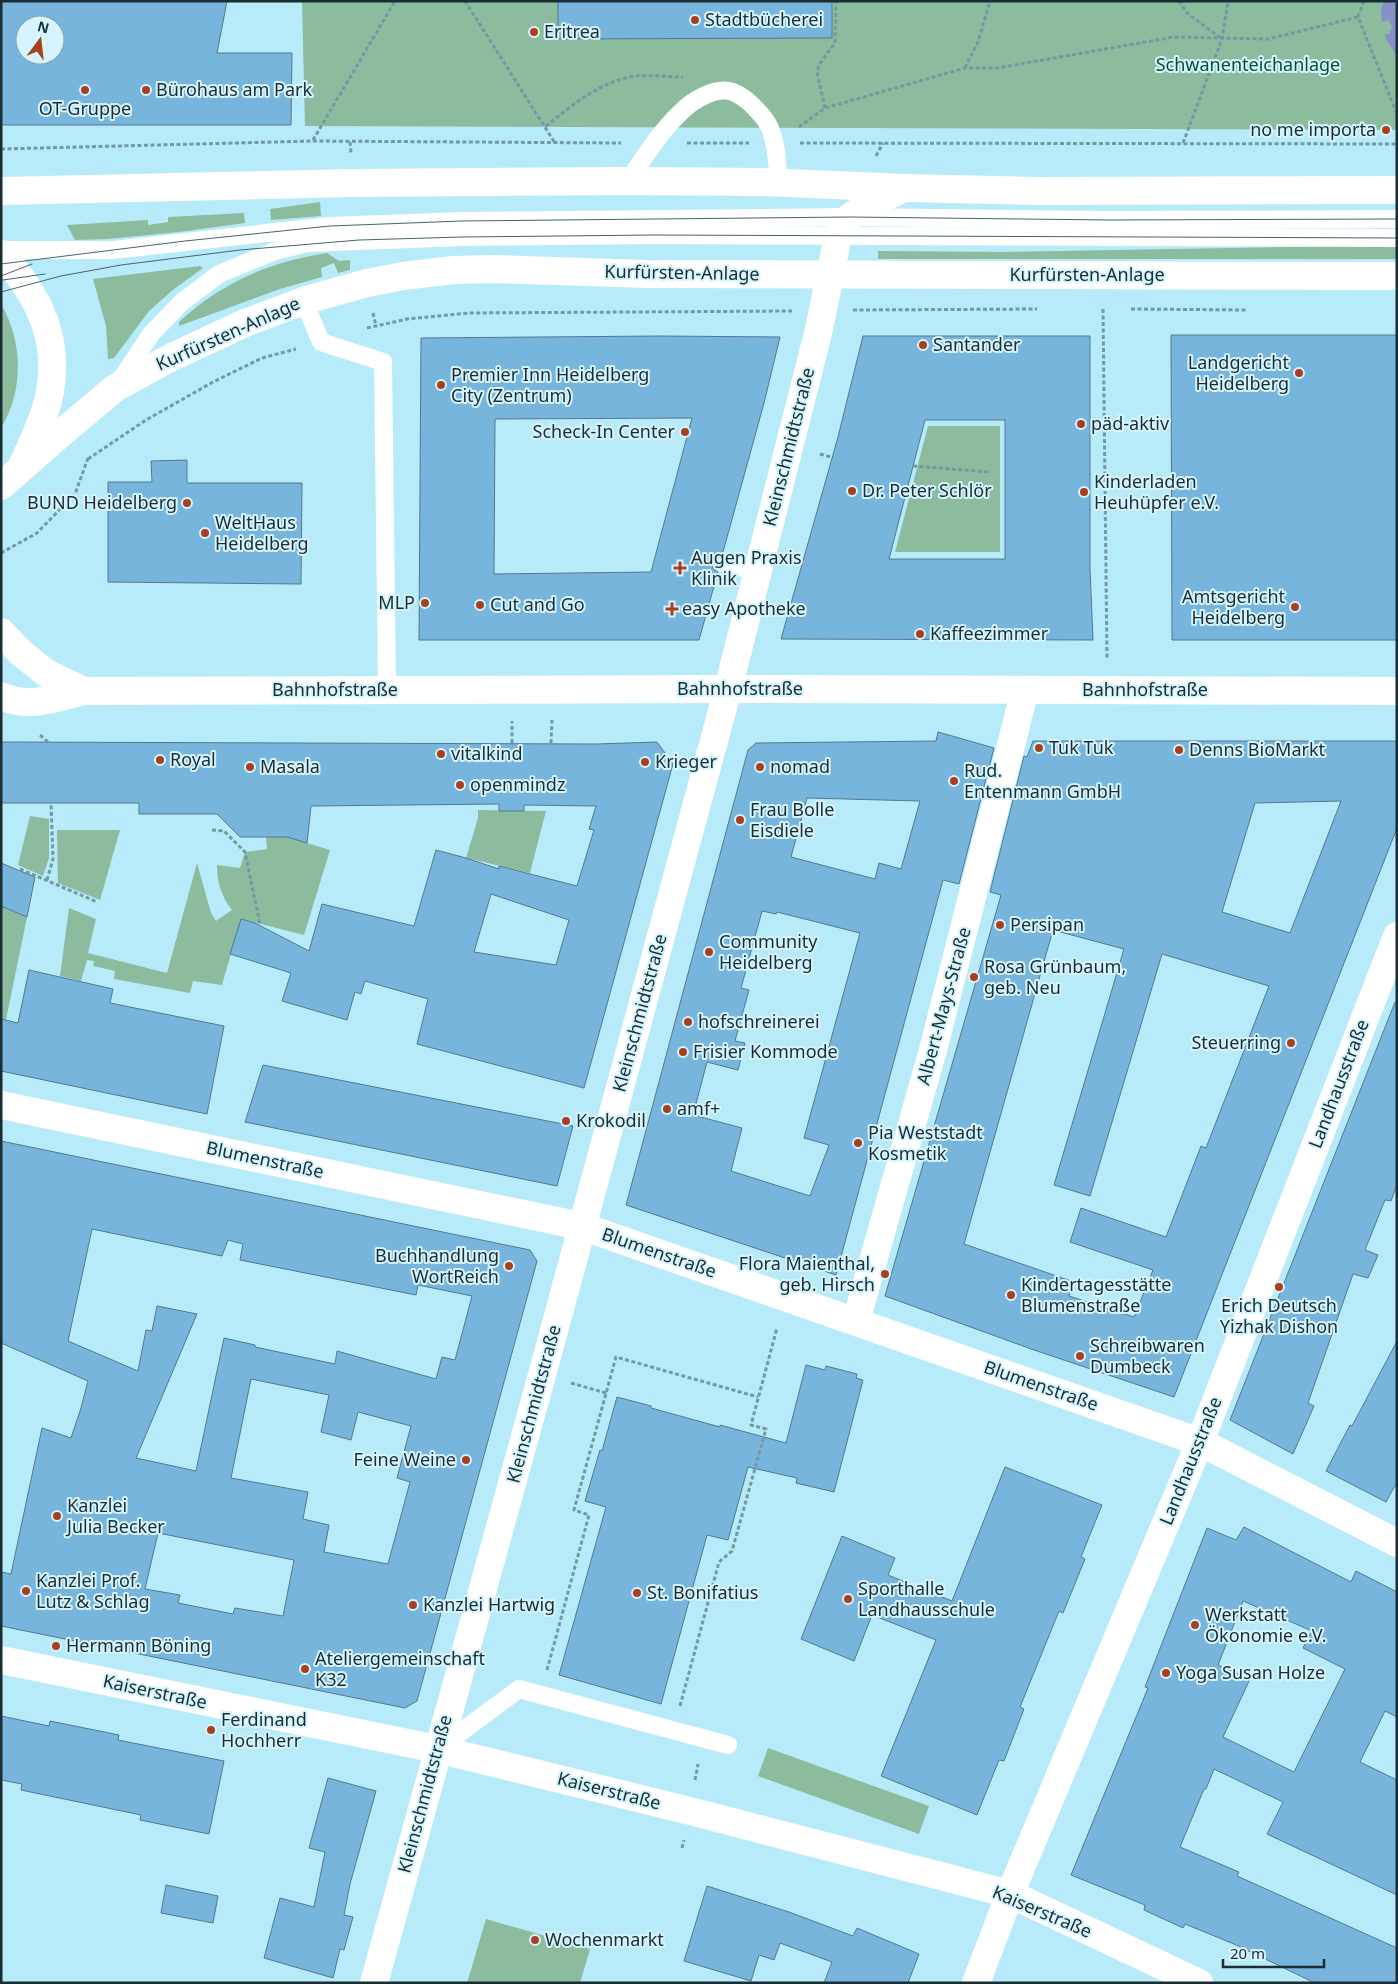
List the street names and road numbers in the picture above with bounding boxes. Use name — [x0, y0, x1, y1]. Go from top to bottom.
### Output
street label: Kurfürsten-Anlage — [604, 259, 760, 285]
street label: Kurfürsten-Anlage — [1009, 262, 1165, 286]
street label: Kurfürsten-Anlage — [152, 291, 303, 376]
street label: Kleinschmidtstraße — [757, 365, 819, 529]
street label: Bahnhofstraße — [677, 676, 803, 700]
street label: Bahnhofstraße — [272, 677, 398, 701]
street label: Bahnhofstraße — [1082, 677, 1208, 701]
street label: Albert-Mays-Straße — [910, 924, 976, 1087]
street label: Kleinschmidtstraße — [606, 931, 672, 1095]
street label: Landhausstraße — [1302, 1016, 1374, 1152]
street label: Blumenstraße — [204, 1135, 326, 1183]
street label: Blumenstraße — [599, 1221, 720, 1283]
street label: Kleinschmidtstraße — [500, 1322, 566, 1486]
street label: Blumenstraße — [981, 1354, 1102, 1416]
street label: Landhausstraße — [1153, 1393, 1227, 1528]
street label: Kaiserstraße — [101, 1668, 209, 1714]
street label: Kleinschmidtstraße — [391, 1712, 457, 1876]
street label: Kaiserstraße — [555, 1766, 664, 1814]
street label: Kaiserstraße — [989, 1879, 1096, 1943]

